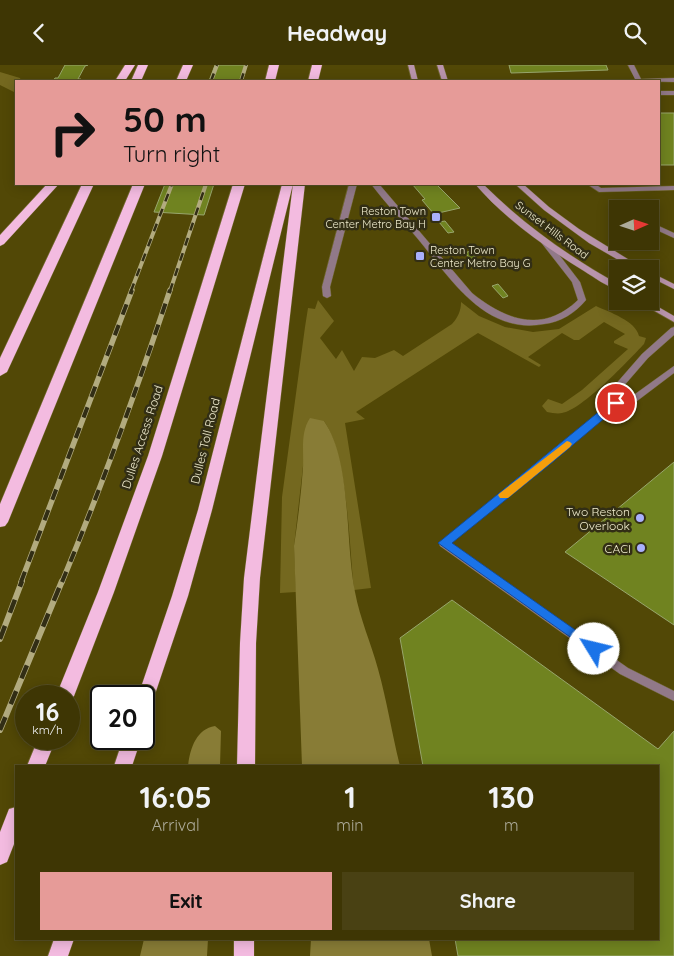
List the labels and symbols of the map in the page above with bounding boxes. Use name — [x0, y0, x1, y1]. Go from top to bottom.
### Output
street label: Sunset Hills Road — [513, 198, 591, 262]
north arrow — [609, 200, 659, 250]
place label: Reston Town Center Metro Bay H — [325, 204, 426, 231]
marker: Reston Town Center Metro Bay H — [430, 211, 442, 223]
place label: Reston Town Center Metro Bay G — [430, 243, 530, 270]
marker: Reston Town Center Metro Bay G — [414, 250, 426, 262]
pin — [595, 382, 637, 424]
street label: Dulles Access Road — [118, 383, 166, 491]
street label: Dulles Toll Road — [187, 396, 223, 486]
place label: Two Reston Overlook — [566, 504, 630, 533]
marker: Two Reston Overlook — [634, 512, 646, 524]
place label: CACI — [605, 541, 631, 556]
marker: CACI — [635, 542, 647, 554]
position arrow — [567, 622, 619, 674]
speed limit sign: 20 — [90, 685, 155, 750]

